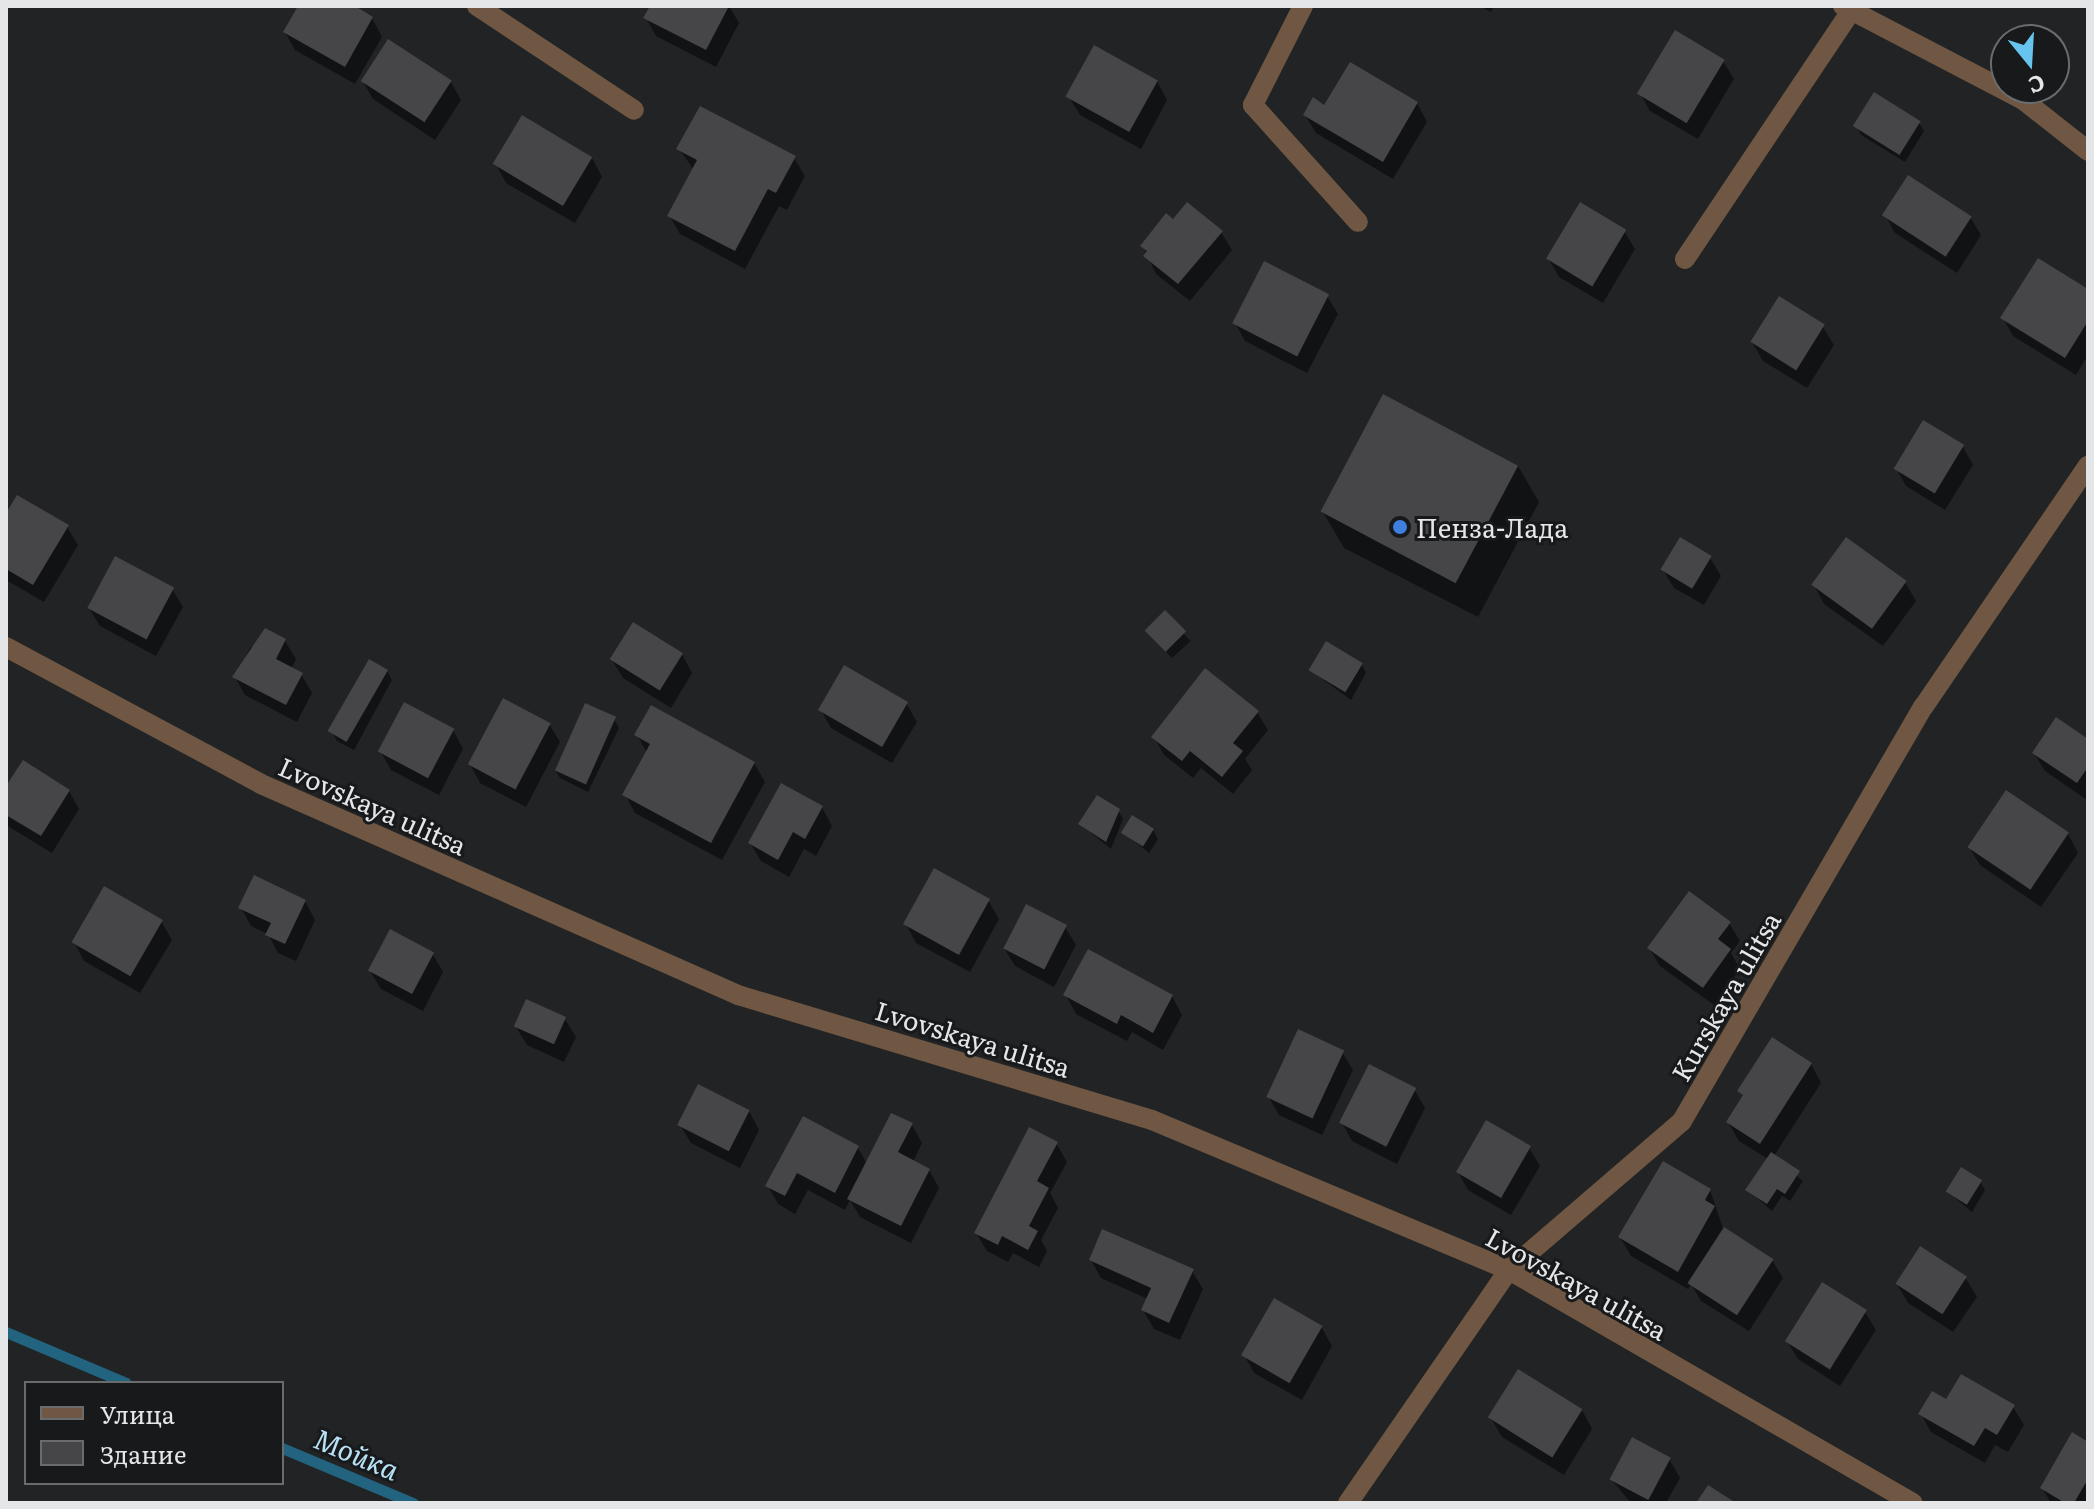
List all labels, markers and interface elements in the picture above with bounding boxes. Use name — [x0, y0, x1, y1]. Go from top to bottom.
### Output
north arrow — [1990, 24, 2070, 104]
text: С — [2024, 67, 2049, 104]
place label: Пенза-Лада — [1416, 511, 1568, 543]
marker: Пенза-Лада — [1391, 518, 1409, 536]
street label: Lvovskaya ulitsa — [274, 750, 472, 860]
street label: Kurskaya ulitsa — [1664, 906, 1786, 1086]
street label: Lvovskaya ulitsa — [872, 994, 1074, 1082]
street label: Lvovskaya ulitsa — [1481, 1220, 1673, 1346]
legend — [24, 1381, 284, 1485]
text: Улица — [100, 1396, 175, 1431]
water label: Мойка — [310, 1420, 404, 1486]
text: Здание — [100, 1436, 186, 1471]

